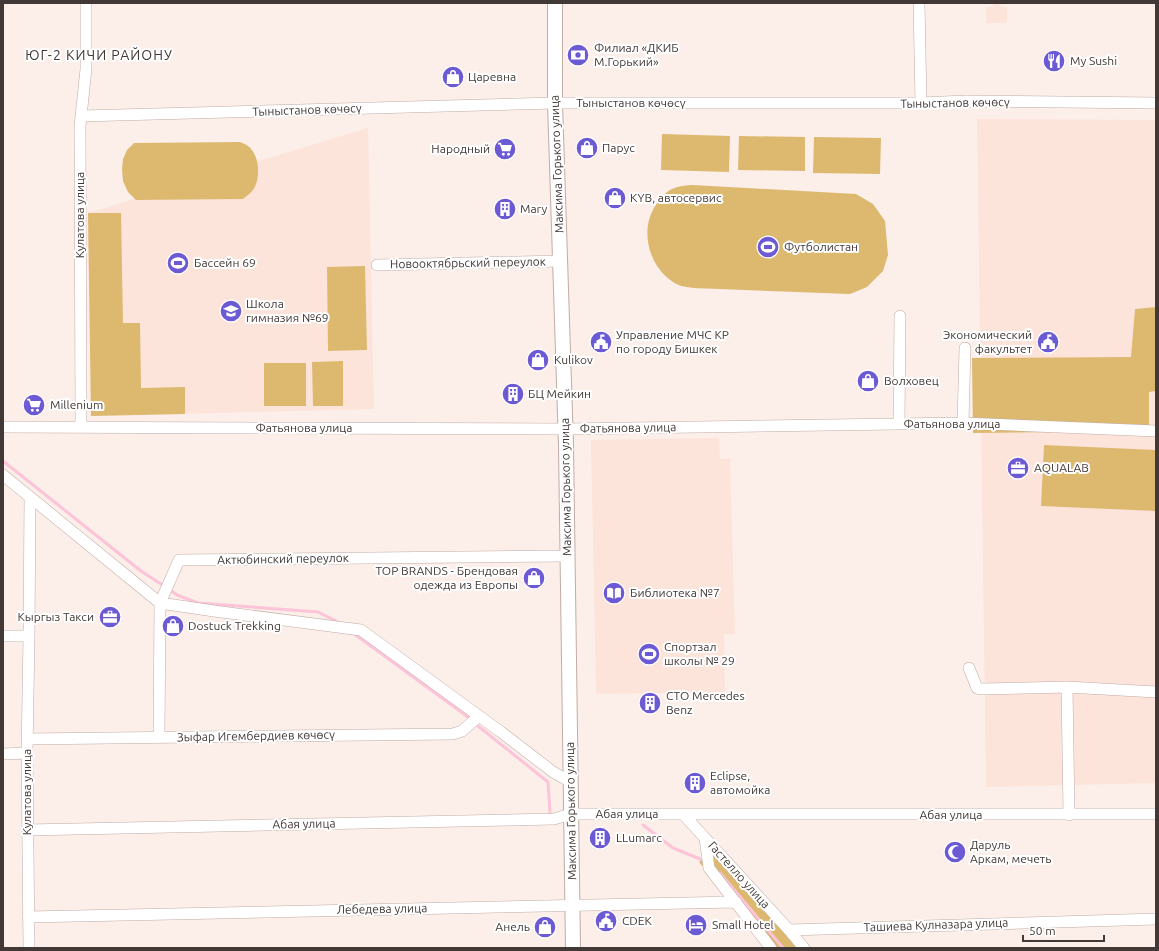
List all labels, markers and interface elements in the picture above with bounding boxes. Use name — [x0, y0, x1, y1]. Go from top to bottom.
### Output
place label: Филиал «ДКИБ М.Горький» — [594, 41, 679, 68]
bank icon: Филиал «ДКИБ М.Горький» — [565, 42, 591, 68]
district label: ЮГ-2 КИЧИ РАЙОНУ — [25, 46, 173, 63]
restaurant icon: My Sushi — [1041, 48, 1067, 74]
place label: My Sushi — [1070, 54, 1117, 67]
shop icon: Царевна — [440, 64, 466, 90]
place label: Царевна — [468, 70, 516, 83]
street label: Максима Горького улица — [548, 95, 565, 233]
street label: Тыныстанов көчөсү — [900, 95, 1010, 110]
street label: Тыныстанов көчөсү — [576, 96, 686, 109]
street label: Тыныстанов көчөсү — [252, 101, 362, 118]
shop icon: Парус — [574, 135, 600, 161]
supermarket icon: Народный — [492, 136, 518, 162]
place label: Парус — [602, 141, 635, 154]
place label: Народный — [431, 142, 490, 155]
street label: Кулатова улица — [73, 172, 86, 258]
shop icon: KYB, автосервис — [602, 185, 628, 211]
place label: KYB, автосервис — [630, 191, 722, 204]
building icon: Mary — [492, 196, 518, 222]
place label: Mary — [520, 202, 547, 215]
sports icon: Футболистан — [755, 234, 781, 260]
place label: Футболистан — [784, 240, 858, 253]
sports icon: Бассейн 69 — [165, 250, 191, 276]
street label: Новооктябрьский переулок — [390, 255, 546, 270]
place label: Бассейн 69 — [194, 256, 256, 269]
place label: Школа гимназия №69 — [246, 297, 329, 324]
school or university icon: Школа гимназия №69 — [218, 298, 244, 324]
place label: Управление МЧС КР по городу Бишкек — [616, 328, 729, 355]
place label: Экономический факультет — [943, 328, 1033, 355]
public building icon: Управление МЧС КР по городу Бишкек — [588, 329, 614, 355]
public building icon: Экономический факультет — [1035, 329, 1061, 355]
shop icon: Kulikov — [525, 347, 551, 373]
place label: Kulikov — [554, 353, 593, 366]
shop icon: Волховец — [855, 368, 881, 394]
place label: Волховец — [884, 374, 939, 387]
building icon: БЦ Мейкин — [500, 381, 526, 407]
place label: БЦ Мейкин — [528, 387, 591, 400]
supermarket icon: Millenium — [21, 392, 47, 418]
place label: Millenium — [50, 398, 103, 411]
street label: Фатьянова улица — [904, 417, 1000, 430]
street label: Максима Горького улица — [558, 418, 573, 556]
street label: Фатьянова улица — [579, 420, 677, 435]
street label: Фатьянова улица — [256, 421, 352, 434]
office icon: AQUALAB — [1005, 455, 1031, 481]
place label: AQUALAB — [1034, 461, 1089, 474]
street label: Актюбинский переулок — [217, 551, 349, 566]
place label: TOP BRANDS - Брендовая одежда из Европы — [375, 564, 518, 591]
shop icon: TOP BRANDS - Брендовая одежда из Европы — [521, 565, 547, 591]
library icon: Библиотека №7 — [601, 580, 627, 606]
place label: Библиотека №7 — [630, 586, 720, 599]
office icon: Кыргыз Такси — [97, 604, 123, 630]
place label: Кыргыз Такси — [17, 610, 94, 623]
shop icon: Dostuck Trekking — [160, 613, 186, 639]
place label: Dostuck Trekking — [188, 619, 281, 632]
place label: Спортзал школы № 29 — [664, 640, 735, 667]
sports icon: Спортзал школы № 29 — [636, 641, 662, 667]
place label: СТО Mercedes Benz — [666, 689, 745, 716]
building icon: СТО Mercedes Benz — [637, 690, 663, 716]
street label: Зыфар Игембердиев көчөсү — [177, 728, 335, 743]
street label: Максима Горького улица — [563, 742, 578, 880]
street label: Кулатова улица — [20, 749, 33, 835]
place label: Eclipse, автомойка — [710, 769, 770, 796]
building icon: Eclipse, автомойка — [682, 770, 708, 796]
street label: Абая улица — [595, 807, 659, 820]
street label: Абая улица — [919, 808, 983, 821]
street label: Абая улица — [272, 816, 336, 831]
building icon: LLumarc — [587, 825, 613, 851]
place label: LLumarc — [616, 831, 662, 844]
place label: Даруль Аркам, мечеть — [970, 838, 1051, 865]
street label: Гастелло улица — [706, 839, 773, 911]
mosque icon: Даруль Аркам, мечеть — [942, 839, 968, 865]
street label: Лебедева улица — [337, 901, 427, 916]
public building icon: CDEK — [593, 908, 619, 934]
hotel icon: Small Hotel — [683, 912, 709, 938]
shop icon: Анель — [532, 914, 558, 940]
place label: CDEK — [622, 914, 653, 927]
street label: Ташиева Кулназара улица — [863, 915, 1009, 934]
scale bar — [1023, 917, 1104, 943]
place label: Small Hotel — [712, 918, 774, 931]
place label: Анель — [495, 920, 530, 933]
text: 50 m — [1029, 924, 1056, 937]

